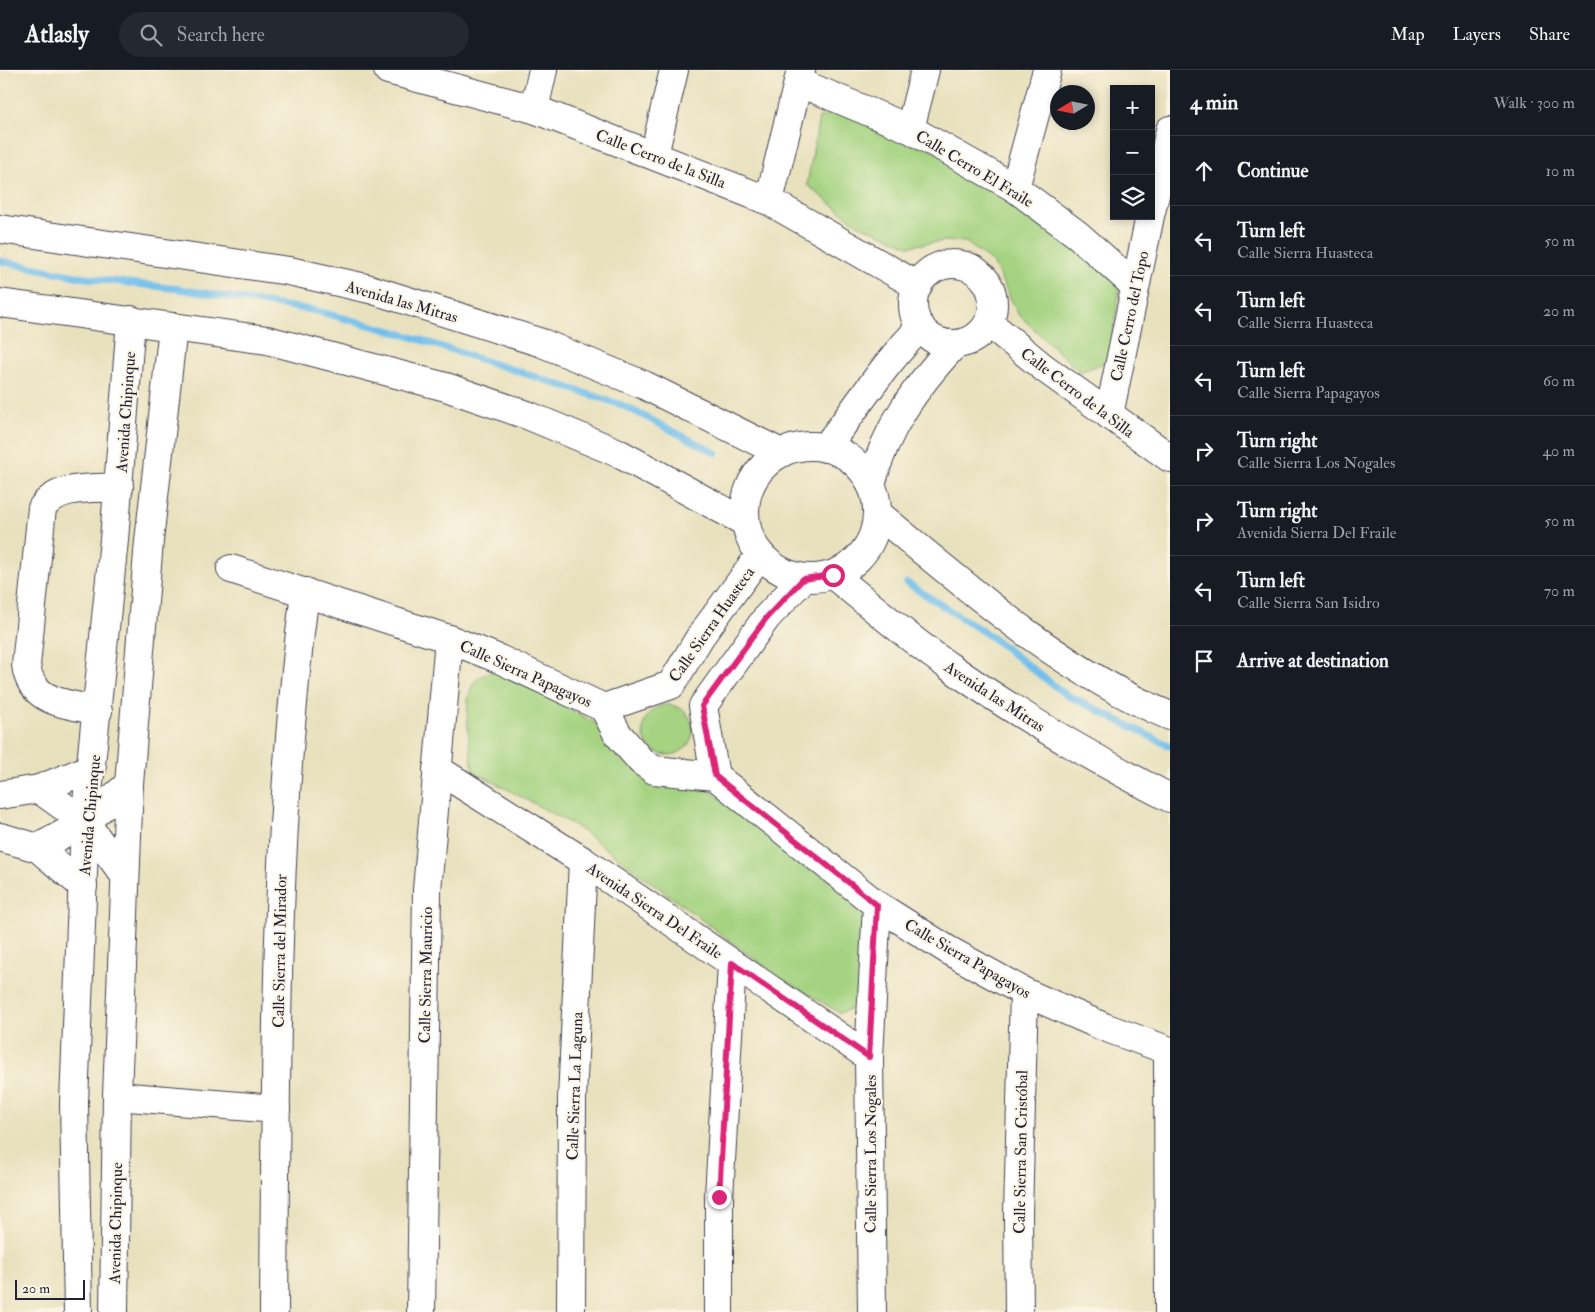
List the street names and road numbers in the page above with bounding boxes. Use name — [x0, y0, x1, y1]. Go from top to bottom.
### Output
street label: Calle Cerro de la Silla — [593, 125, 729, 193]
street label: Calle Cerro El Fraile — [912, 126, 1037, 212]
street label: Calle Cerro del Topo — [1106, 249, 1155, 384]
street label: Avenida las Mitras — [342, 276, 460, 328]
street label: Calle Cerro de la Silla — [1016, 343, 1139, 442]
street label: Avenida Chipinque — [112, 350, 141, 474]
street label: Calle Sierra Huasteca — [665, 563, 759, 686]
street label: Calle Sierra Papagayos — [456, 636, 595, 713]
street label: Avenida las Mitras — [940, 656, 1048, 737]
street label: Avenida Chipinque — [75, 753, 106, 878]
street label: Avenida Sierra Del Fraile — [582, 857, 726, 964]
street label: Calle Sierra del Mirador — [269, 874, 291, 1028]
street label: Calle Sierra Mauricio — [415, 906, 437, 1044]
street label: Calle Sierra Papagayos — [900, 915, 1034, 1004]
street label: Calle Sierra La Laguna — [562, 1011, 588, 1161]
street label: Calle Sierra San Cristóbal — [1010, 1070, 1032, 1234]
street label: Calle Sierra Los Nogales — [861, 1075, 881, 1233]
street label: Avenida Chipinque — [105, 1162, 128, 1285]

